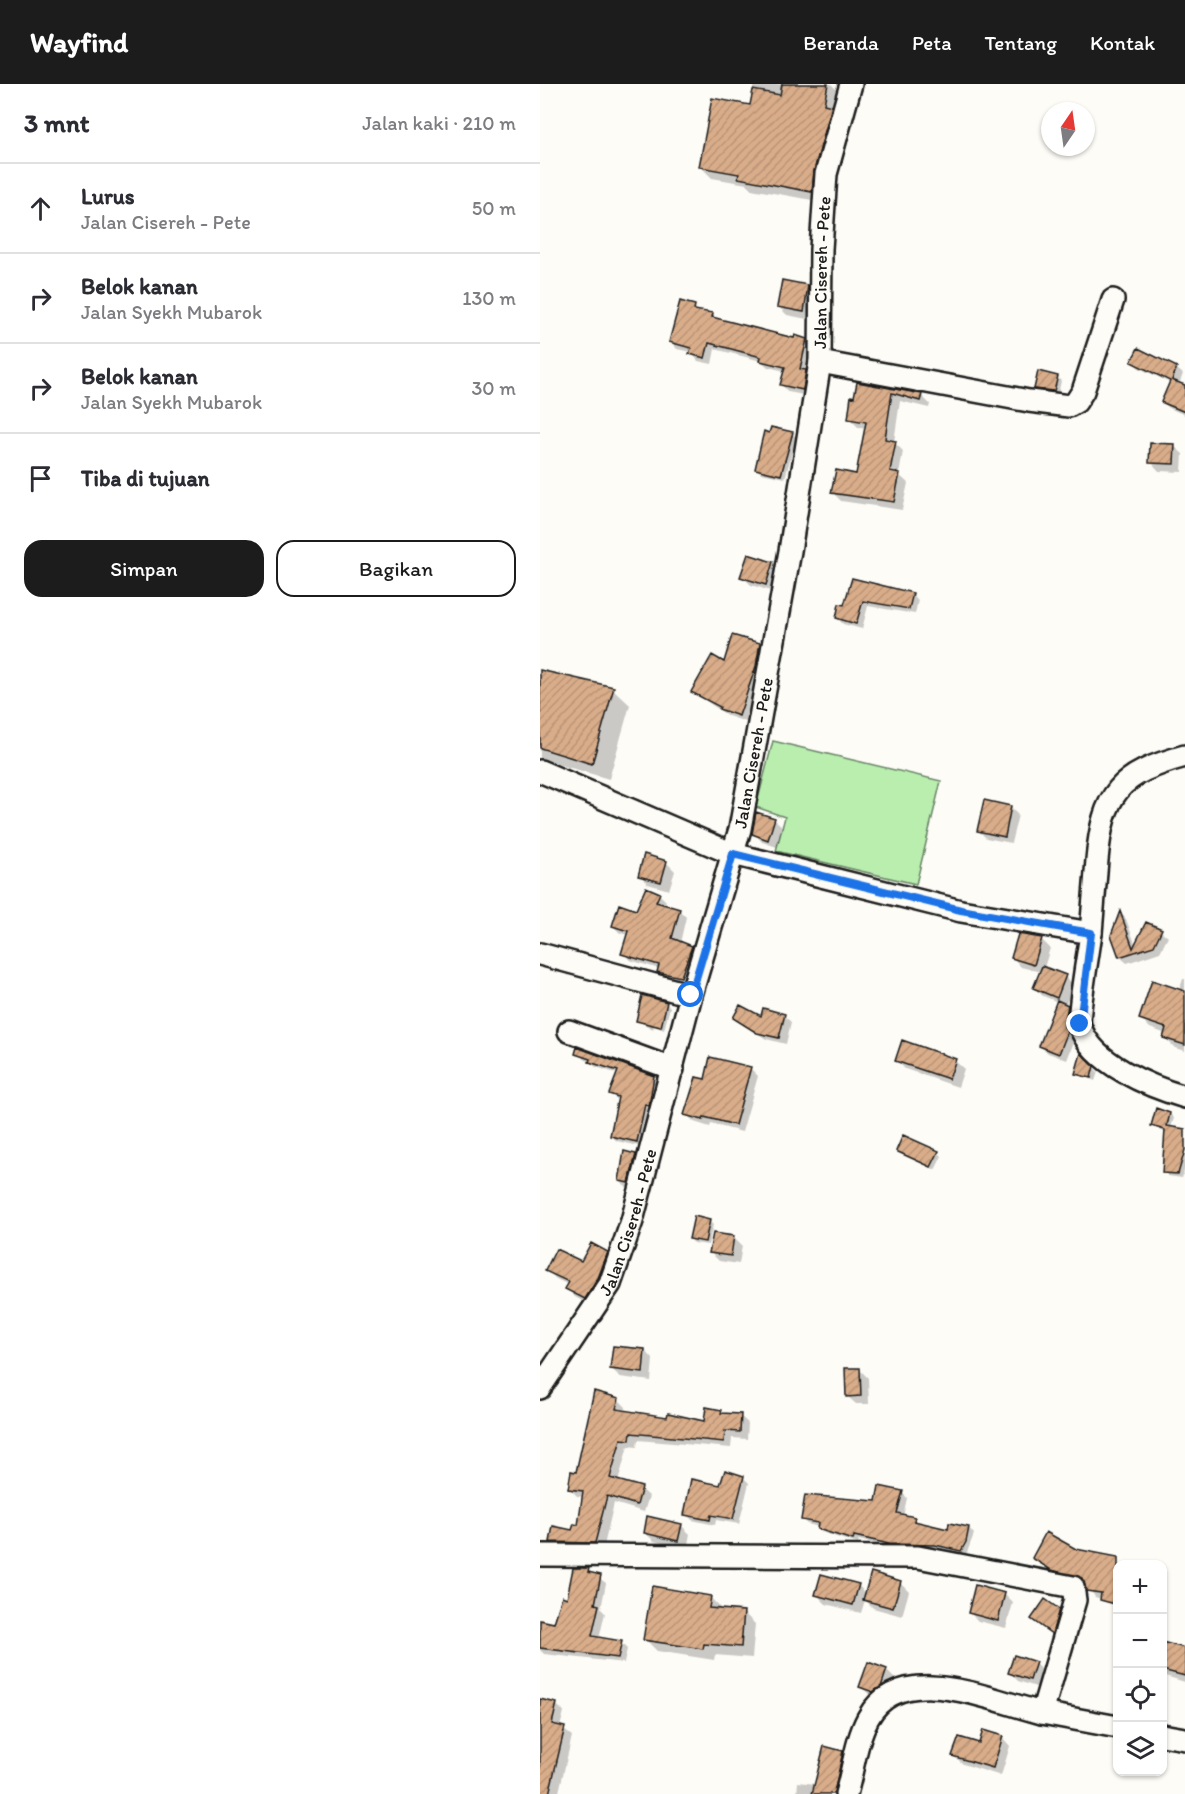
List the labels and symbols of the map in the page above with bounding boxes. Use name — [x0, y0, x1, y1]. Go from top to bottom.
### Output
north arrow — [1041, 102, 1095, 156]
street label: Jalan Cisereh - Pete — [809, 196, 835, 349]
street label: Jalan Cisereh - Pete — [729, 676, 778, 830]
route start — [677, 981, 703, 1007]
route end — [1066, 1010, 1092, 1036]
street label: Jalan Cisereh - Pete — [594, 1146, 661, 1300]

